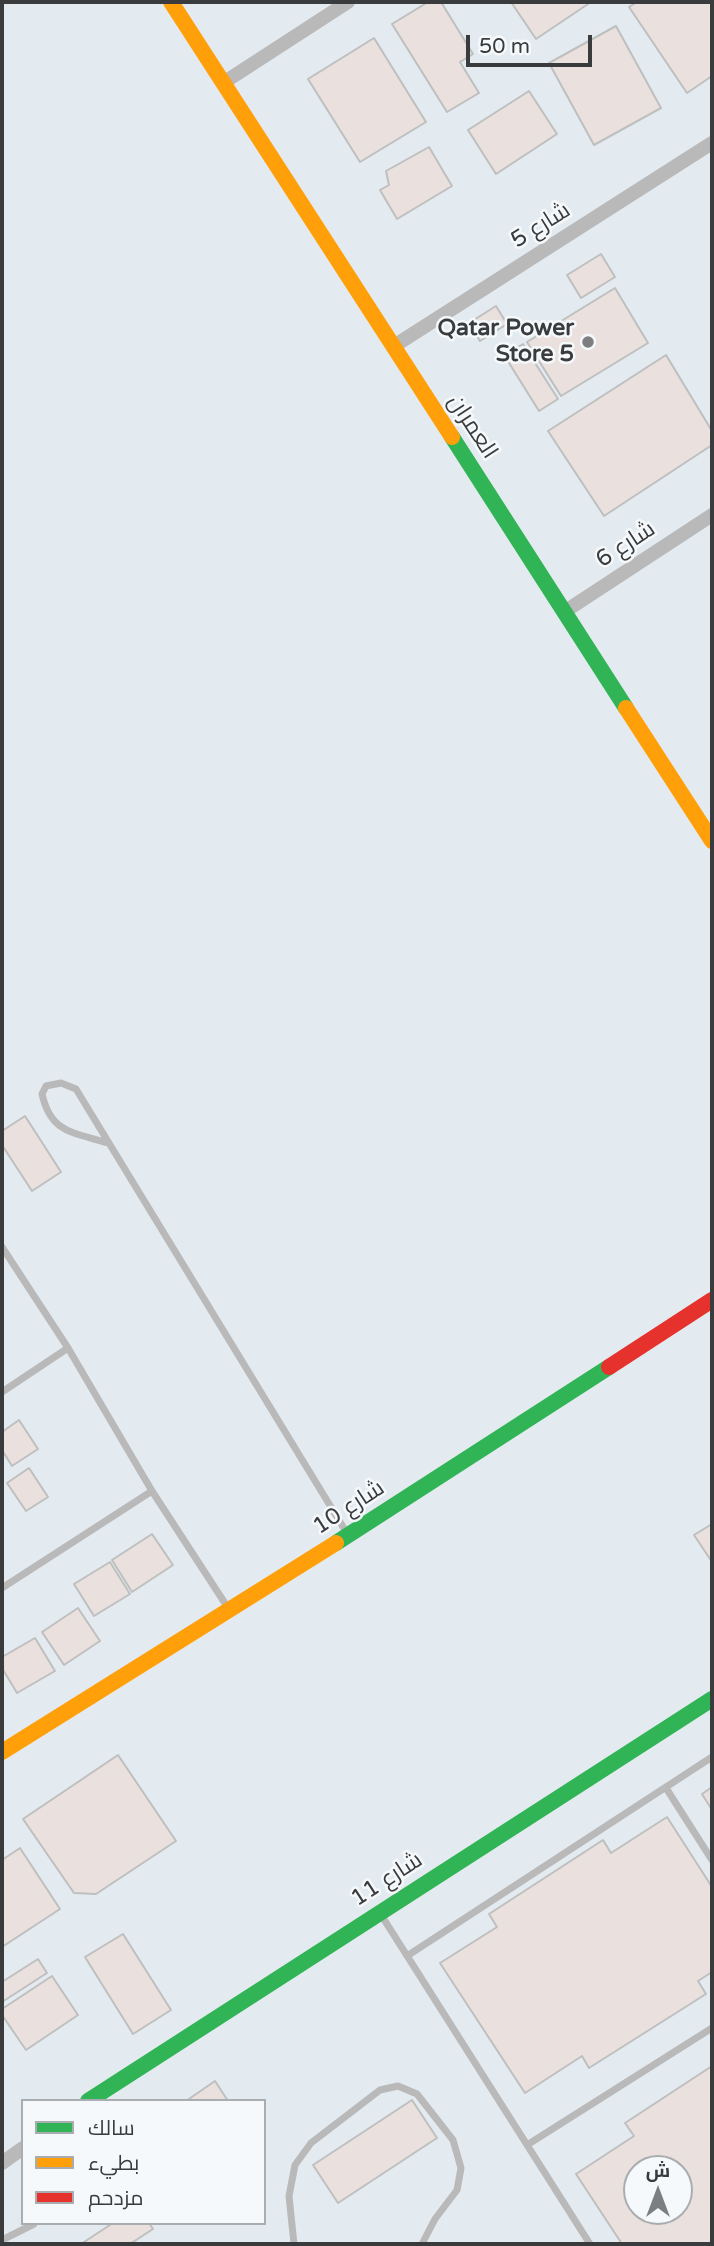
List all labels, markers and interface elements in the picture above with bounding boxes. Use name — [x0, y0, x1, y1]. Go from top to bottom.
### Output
scale bar — [469, 21, 595, 65]
text: 50 m — [479, 34, 530, 59]
street label: شارع 5 — [506, 197, 576, 255]
place label: Qatar Power Store 5 — [438, 315, 574, 369]
marker: Qatar Power Store 5 — [580, 334, 596, 350]
street label: العمران — [441, 390, 503, 464]
street label: شارع 6 — [591, 516, 661, 574]
street label: شارع 10 — [308, 1475, 390, 1541]
street label: شارع 11 — [346, 1847, 428, 1913]
legend — [21, 2099, 266, 2225]
text: سالك — [88, 2116, 135, 2141]
text: بطيء — [88, 2151, 139, 2176]
north arrow — [623, 2155, 693, 2225]
text: ش — [646, 2160, 670, 2182]
text: مزدحم — [88, 2186, 143, 2211]

